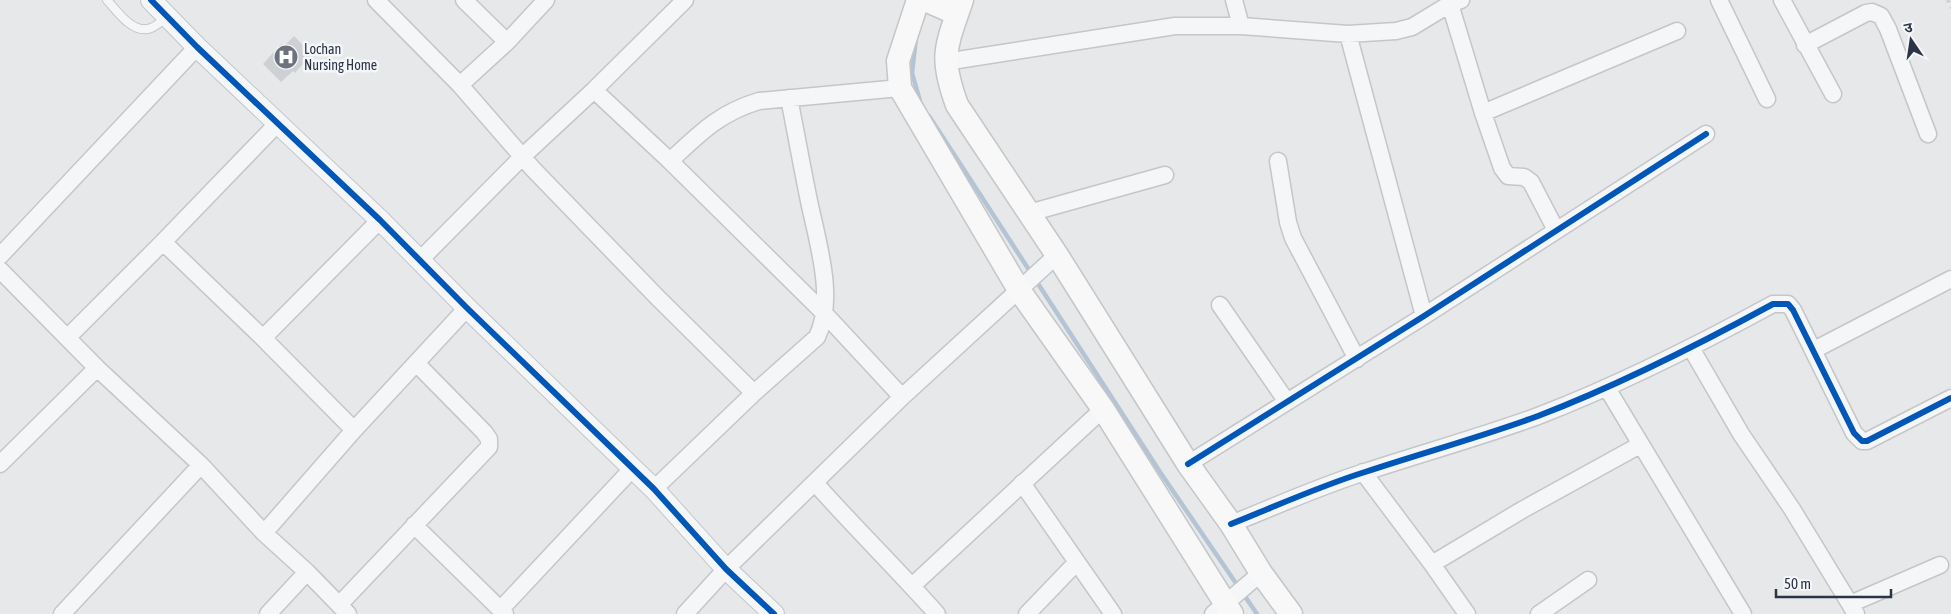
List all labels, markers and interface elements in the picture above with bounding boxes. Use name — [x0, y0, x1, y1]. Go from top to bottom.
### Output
north arrow — [1886, 15, 1936, 65]
text: उ — [1902, 18, 1915, 36]
place label: Lochan Nursing Home — [304, 41, 377, 73]
hospital icon: Lochan Nursing Home — [273, 44, 299, 70]
scale bar — [1776, 566, 1891, 598]
text: 50 m — [1784, 575, 1811, 592]

